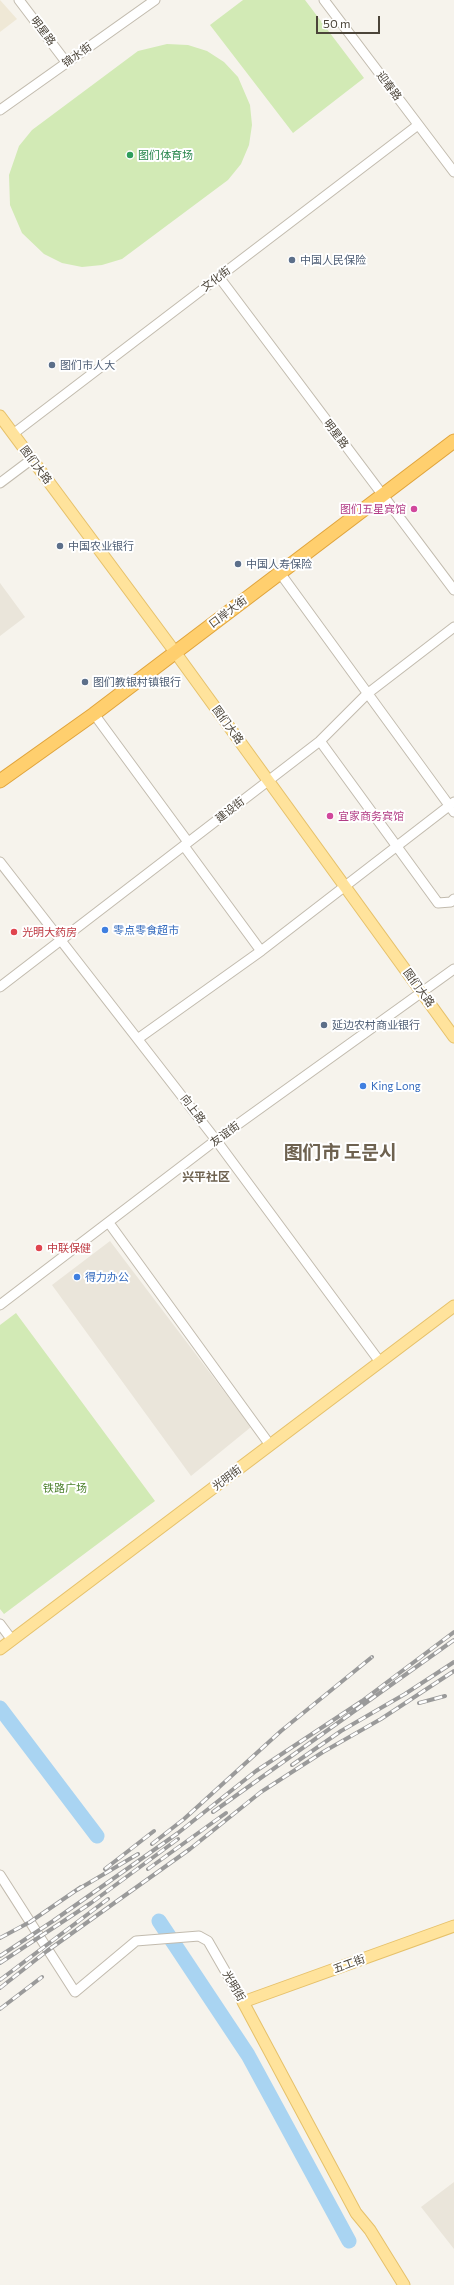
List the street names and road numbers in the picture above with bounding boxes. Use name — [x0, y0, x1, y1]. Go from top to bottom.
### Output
street label: 明星路 — [28, 14, 58, 48]
street label: 锦水街 — [60, 40, 94, 70]
street label: 迎春路 — [374, 69, 404, 103]
street label: 文化街 — [199, 264, 233, 294]
street label: 明星路 — [321, 417, 351, 451]
street label: 图们大路 — [17, 443, 55, 487]
street label: 口岸大街 — [206, 593, 250, 631]
street label: 图们大路 — [210, 703, 246, 747]
street label: 建设街 — [213, 795, 247, 825]
street label: 图们大路 — [401, 966, 437, 1010]
street label: 向上路 — [178, 1092, 208, 1126]
street label: 友谊街 — [208, 1119, 242, 1149]
street label: 光明街 — [210, 1463, 244, 1493]
street label: 五工街 — [331, 1952, 367, 1976]
street label: 光明街 — [220, 1968, 248, 2004]

